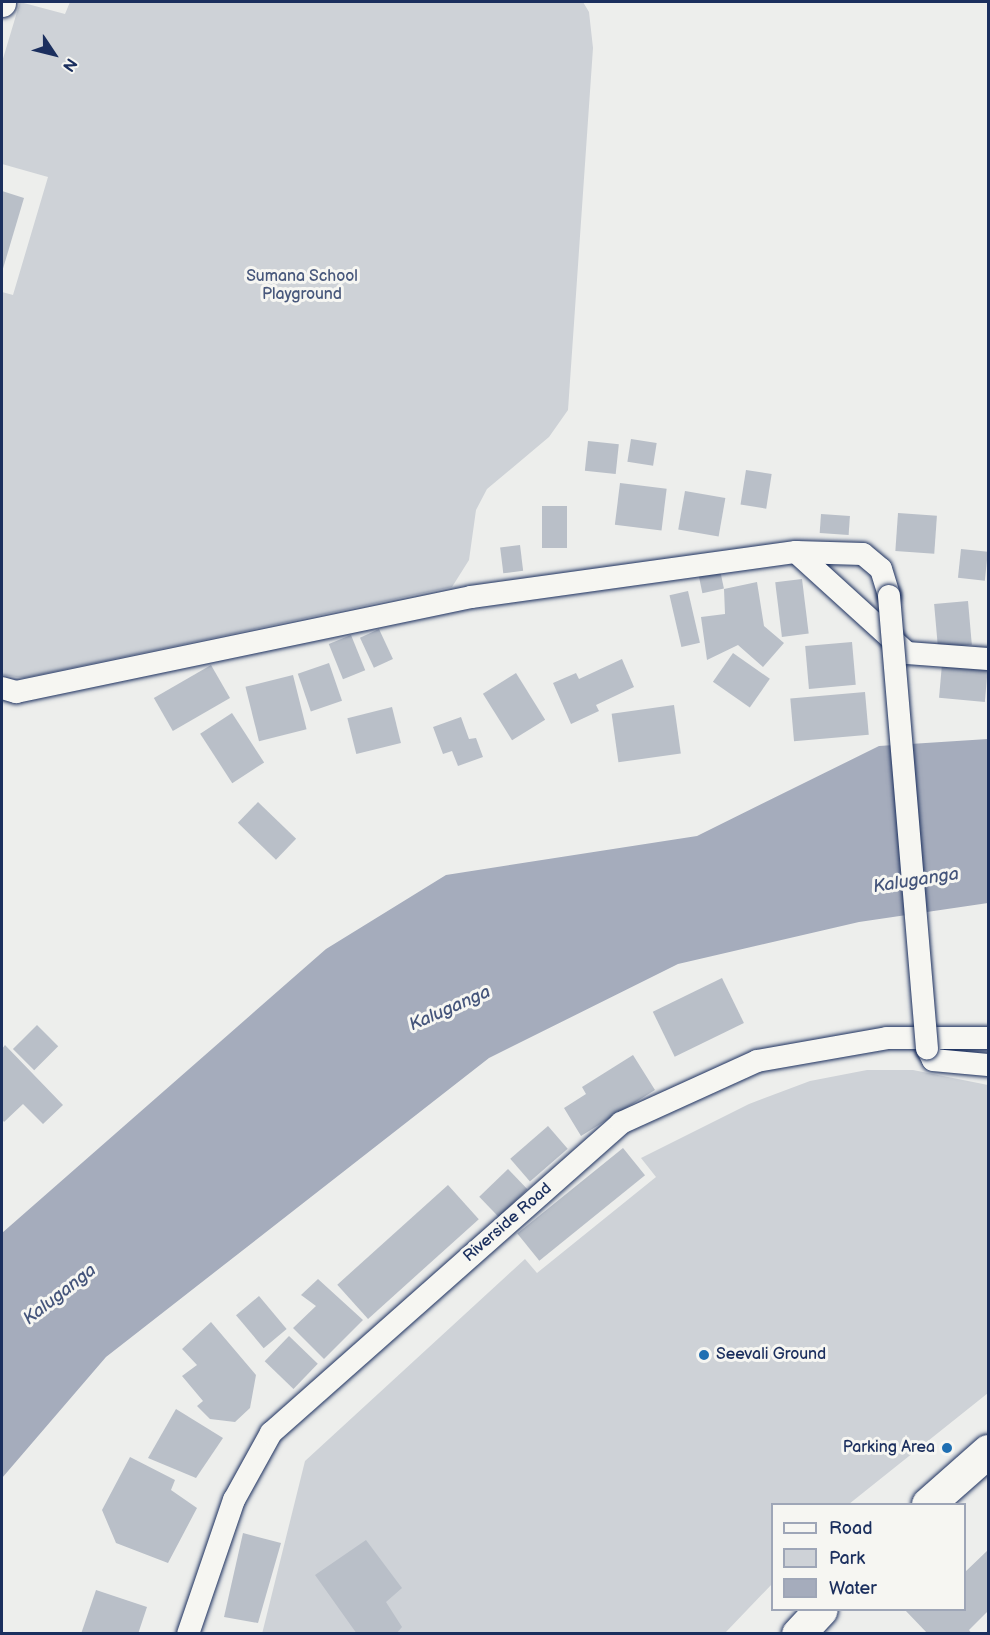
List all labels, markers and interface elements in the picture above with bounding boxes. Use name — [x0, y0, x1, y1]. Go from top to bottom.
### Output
north arrow — [24, 24, 84, 84]
text: N — [58, 54, 80, 75]
park label: Sumana School Playground — [246, 267, 358, 305]
water label: Kaluganga — [872, 864, 960, 898]
water label: Kaluganga — [406, 982, 494, 1036]
street label: Riverside Road — [460, 1179, 556, 1267]
water label: Kaluganga — [19, 1260, 101, 1330]
place label: Seevali Ground — [716, 1345, 826, 1365]
marker: Seevali Ground — [697, 1348, 711, 1362]
place label: Parking Area — [843, 1438, 935, 1458]
marker: Parking Area — [940, 1441, 954, 1455]
legend — [771, 1503, 966, 1611]
text: Road — [829, 1518, 873, 1539]
text: Park — [829, 1548, 865, 1569]
text: Water — [829, 1578, 877, 1599]

